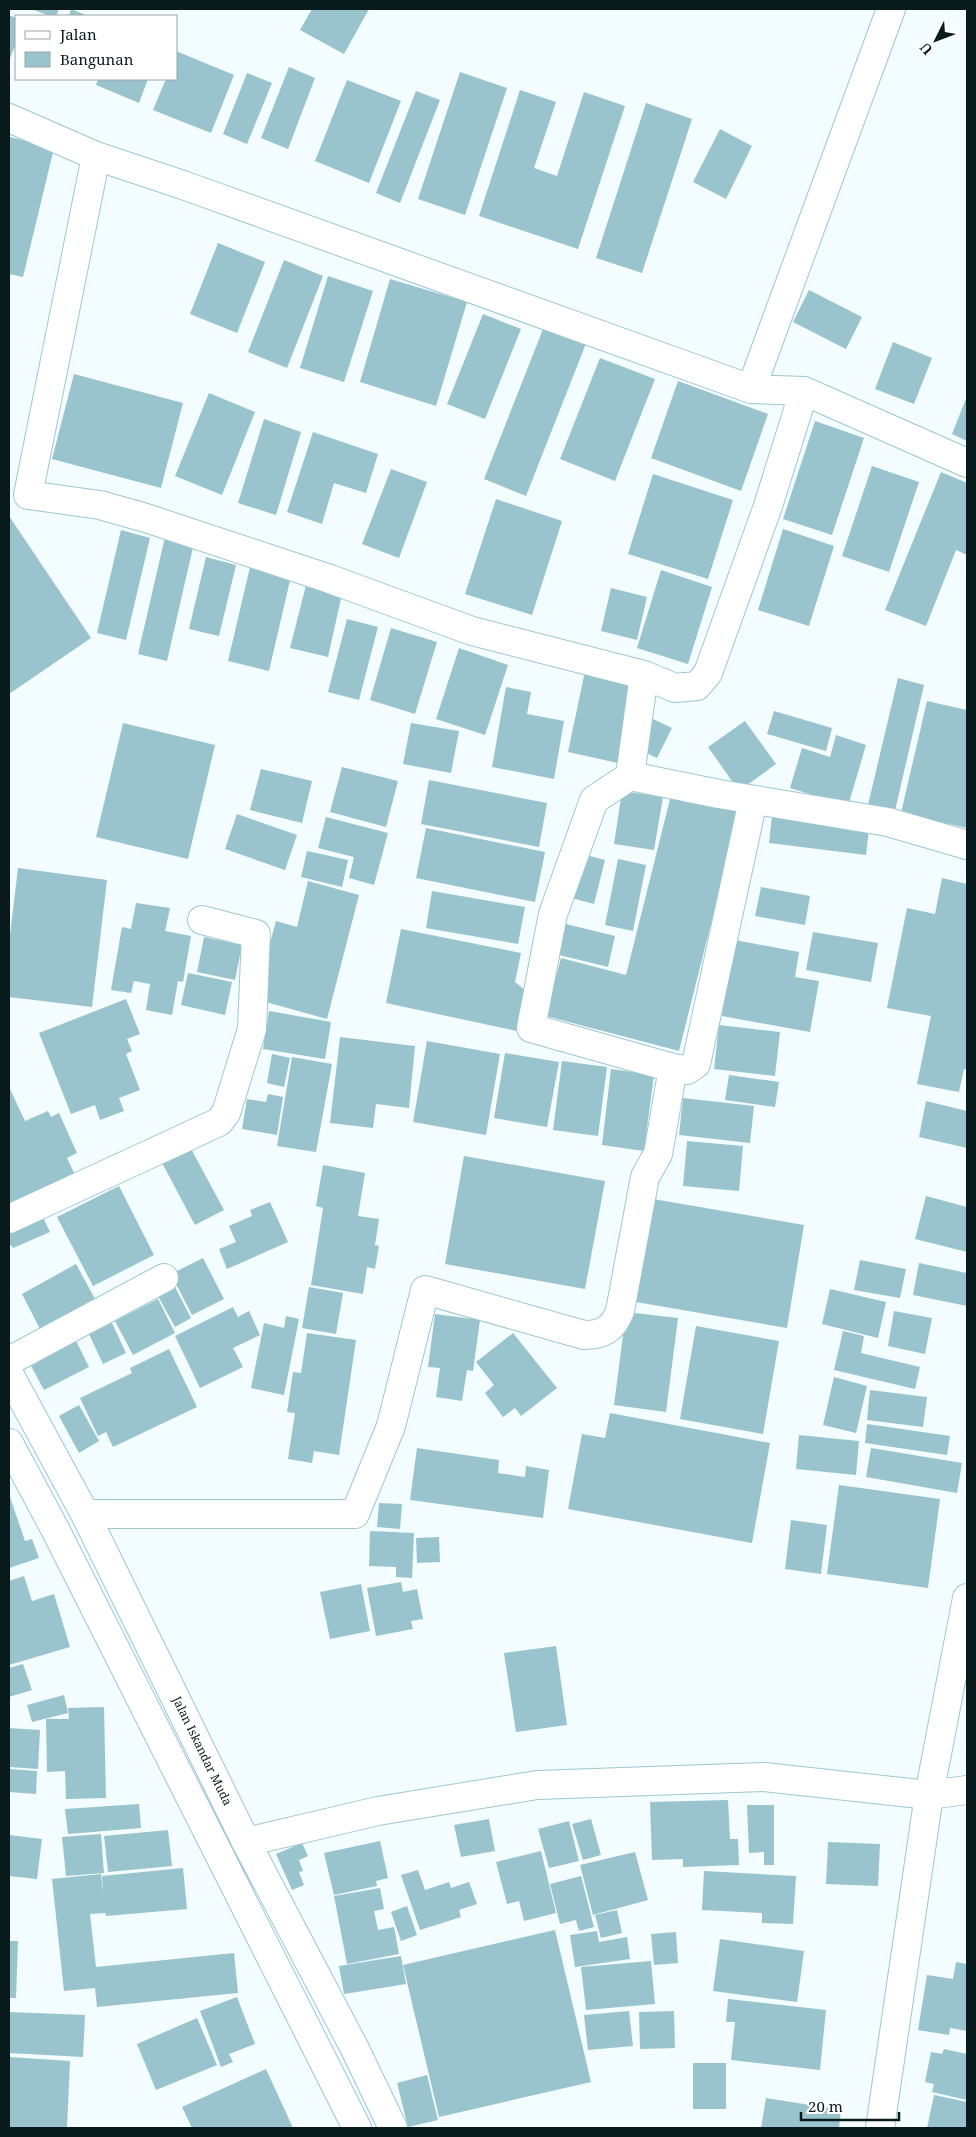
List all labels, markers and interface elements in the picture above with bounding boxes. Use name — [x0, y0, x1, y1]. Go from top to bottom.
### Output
legend — [15, 15, 178, 80]
north arrow — [911, 15, 961, 65]
text: Jalan — [59, 24, 97, 44]
text: U — [915, 38, 937, 59]
text: Bangunan — [60, 49, 134, 69]
street label: Jalan Iskandar Muda — [168, 1692, 236, 1808]
scale bar — [801, 2090, 898, 2122]
text: 20 m — [808, 2096, 843, 2116]

